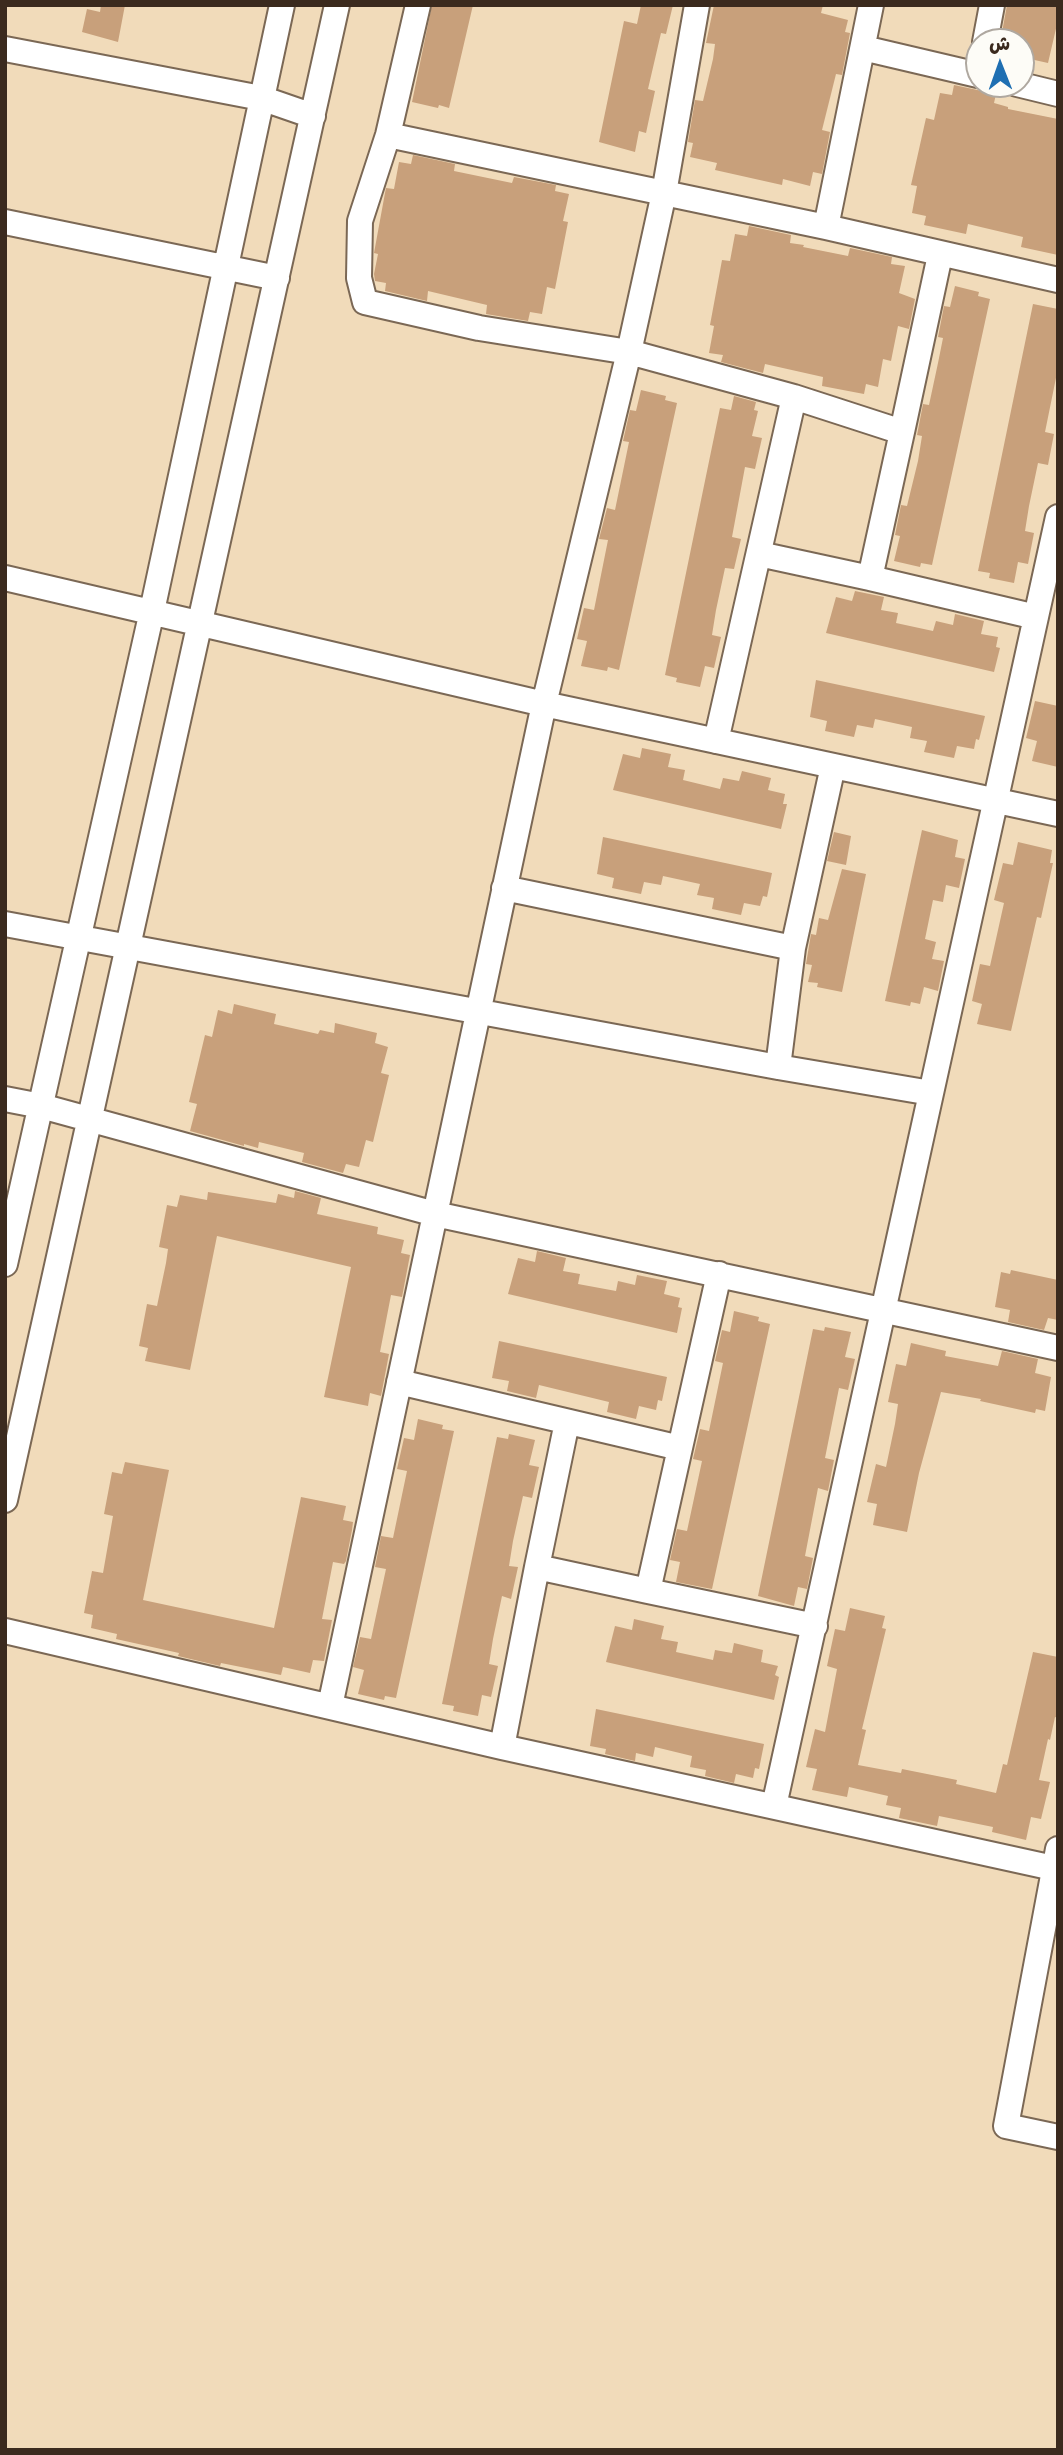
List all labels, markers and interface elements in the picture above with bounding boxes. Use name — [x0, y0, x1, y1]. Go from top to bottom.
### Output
text: ش — [989, 27, 1010, 60]
north arrow — [965, 28, 1035, 98]

